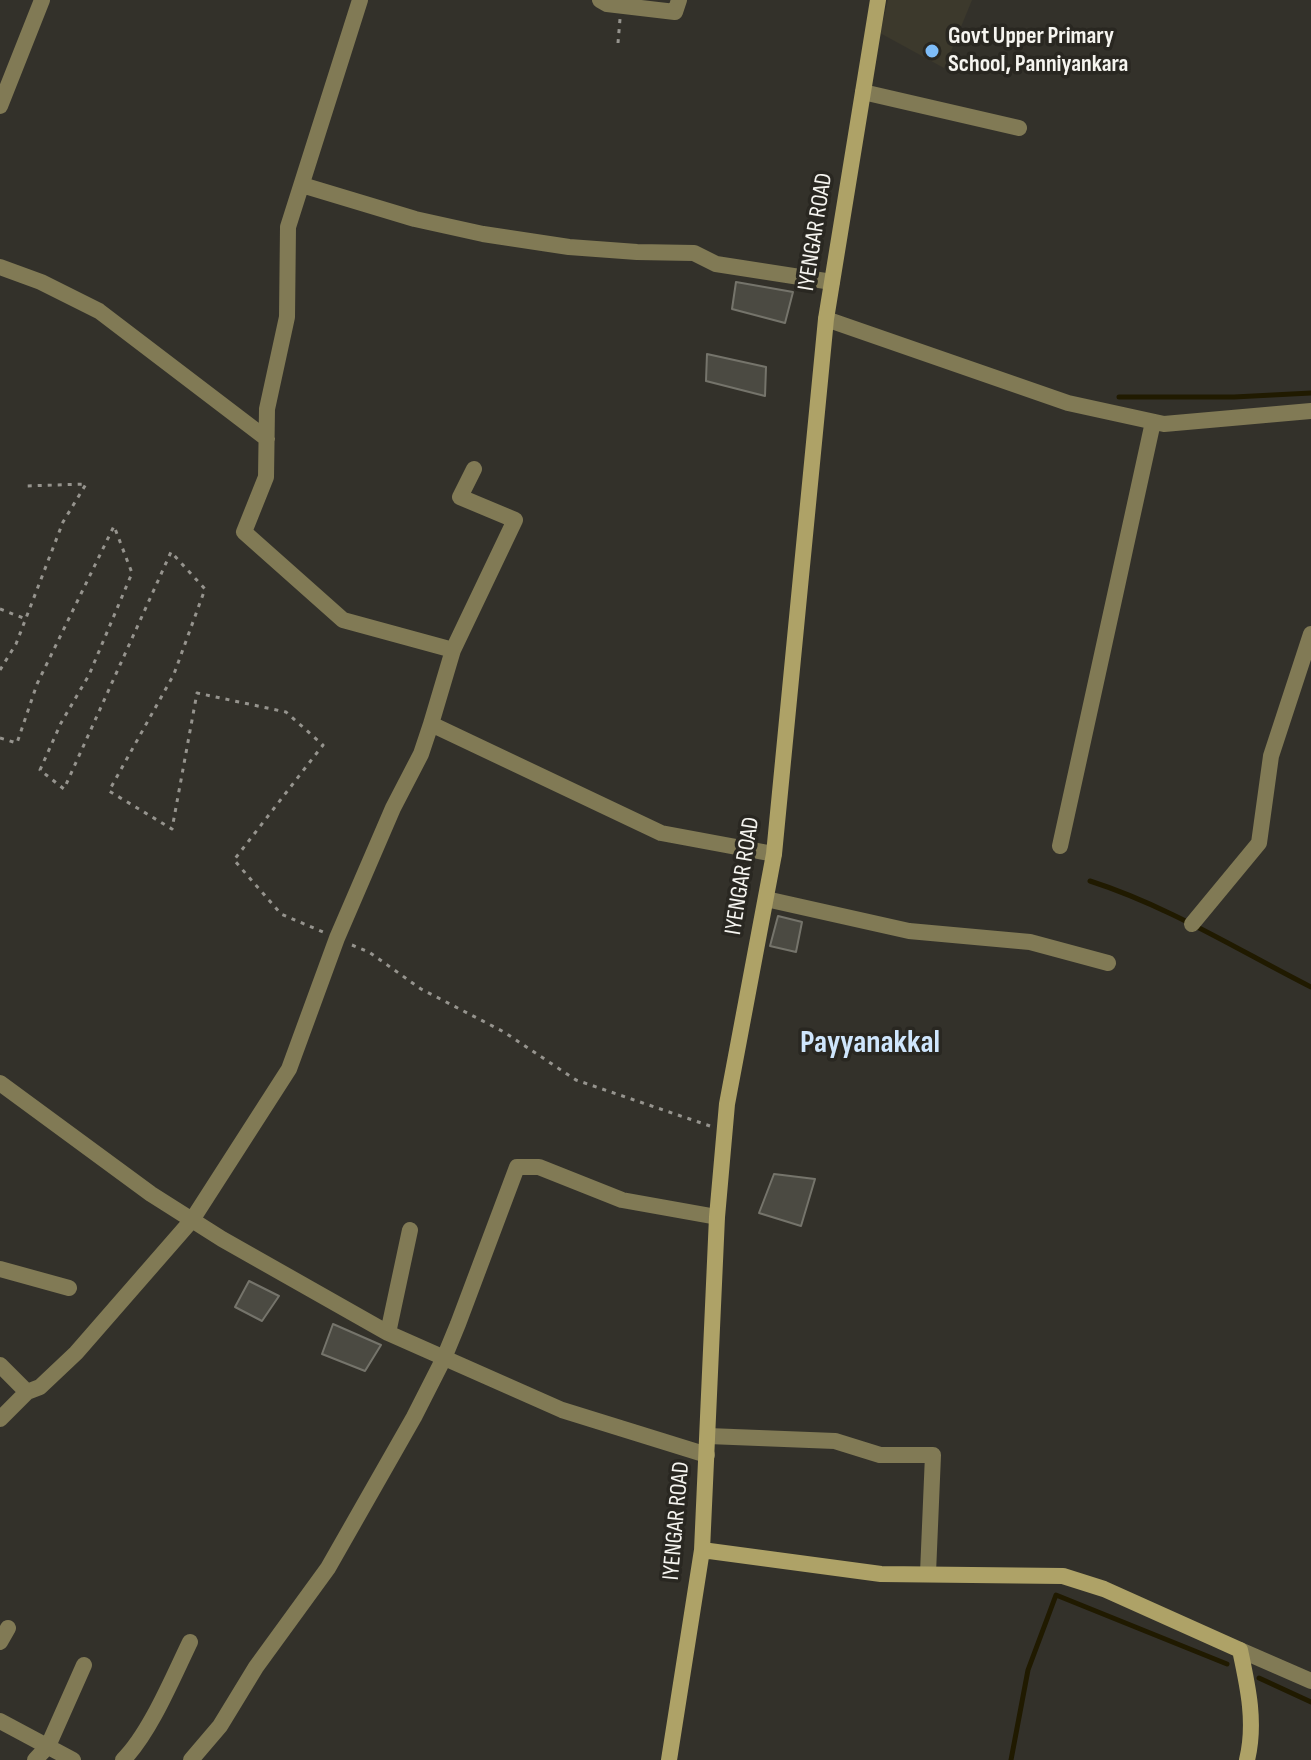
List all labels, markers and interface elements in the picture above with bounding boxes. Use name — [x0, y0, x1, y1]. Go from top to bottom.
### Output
place label: Govt Upper Primary School, Panniyankara — [948, 23, 1128, 79]
marker: Govt Upper Primary School, Panniyankara — [923, 42, 941, 60]
street label: IYENGAR ROAD — [792, 171, 840, 293]
street label: IYENGAR ROAD — [719, 815, 767, 937]
district label: Payyanakkal — [800, 1025, 940, 1063]
street label: IYENGAR ROAD — [657, 1461, 697, 1581]

